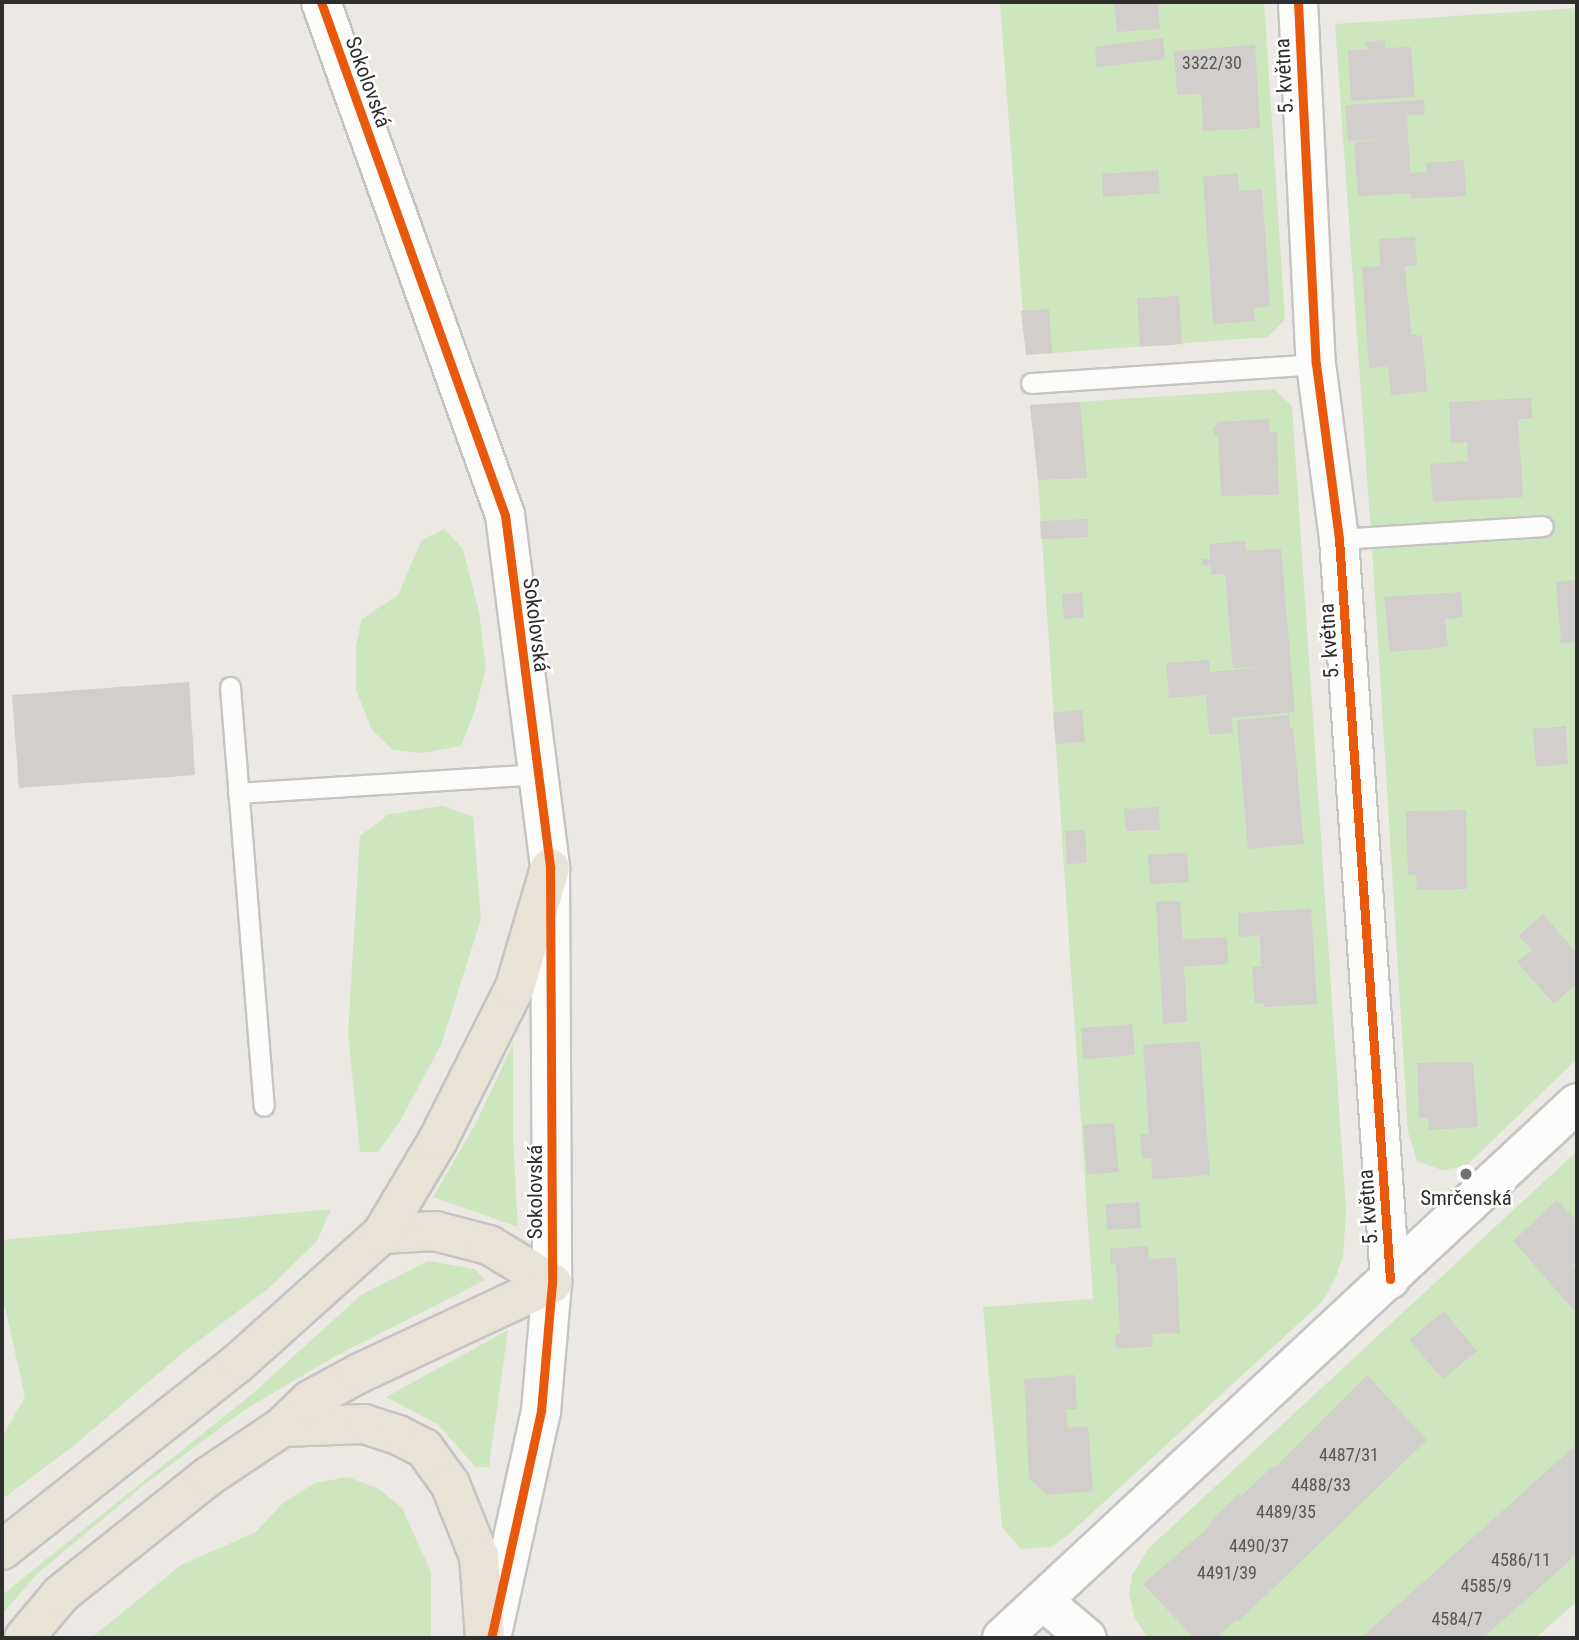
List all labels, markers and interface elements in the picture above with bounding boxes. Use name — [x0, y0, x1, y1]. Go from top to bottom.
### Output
street label: Sokolovská — [340, 33, 396, 131]
street label: 5. května — [1269, 38, 1299, 114]
house number: 3322/30 — [1182, 52, 1242, 74]
street label: Sokolovská — [518, 576, 554, 674]
street label: 5. května — [1314, 603, 1344, 679]
street label: Sokolovská — [522, 1145, 548, 1239]
marker: Smrčenská — [1458, 1166, 1474, 1182]
street label: 5. května — [1353, 1169, 1383, 1245]
place label: Smrčenská — [1420, 1185, 1512, 1211]
house number: 4487/31 — [1319, 1444, 1379, 1466]
house number: 4488/33 — [1291, 1474, 1351, 1496]
house number: 4489/35 — [1256, 1501, 1316, 1523]
house number: 4490/37 — [1229, 1535, 1289, 1557]
house number: 4586/11 — [1491, 1549, 1551, 1571]
house number: 4491/39 — [1197, 1562, 1257, 1584]
house number: 4585/9 — [1460, 1575, 1512, 1597]
house number: 4584/7 — [1431, 1608, 1483, 1630]

